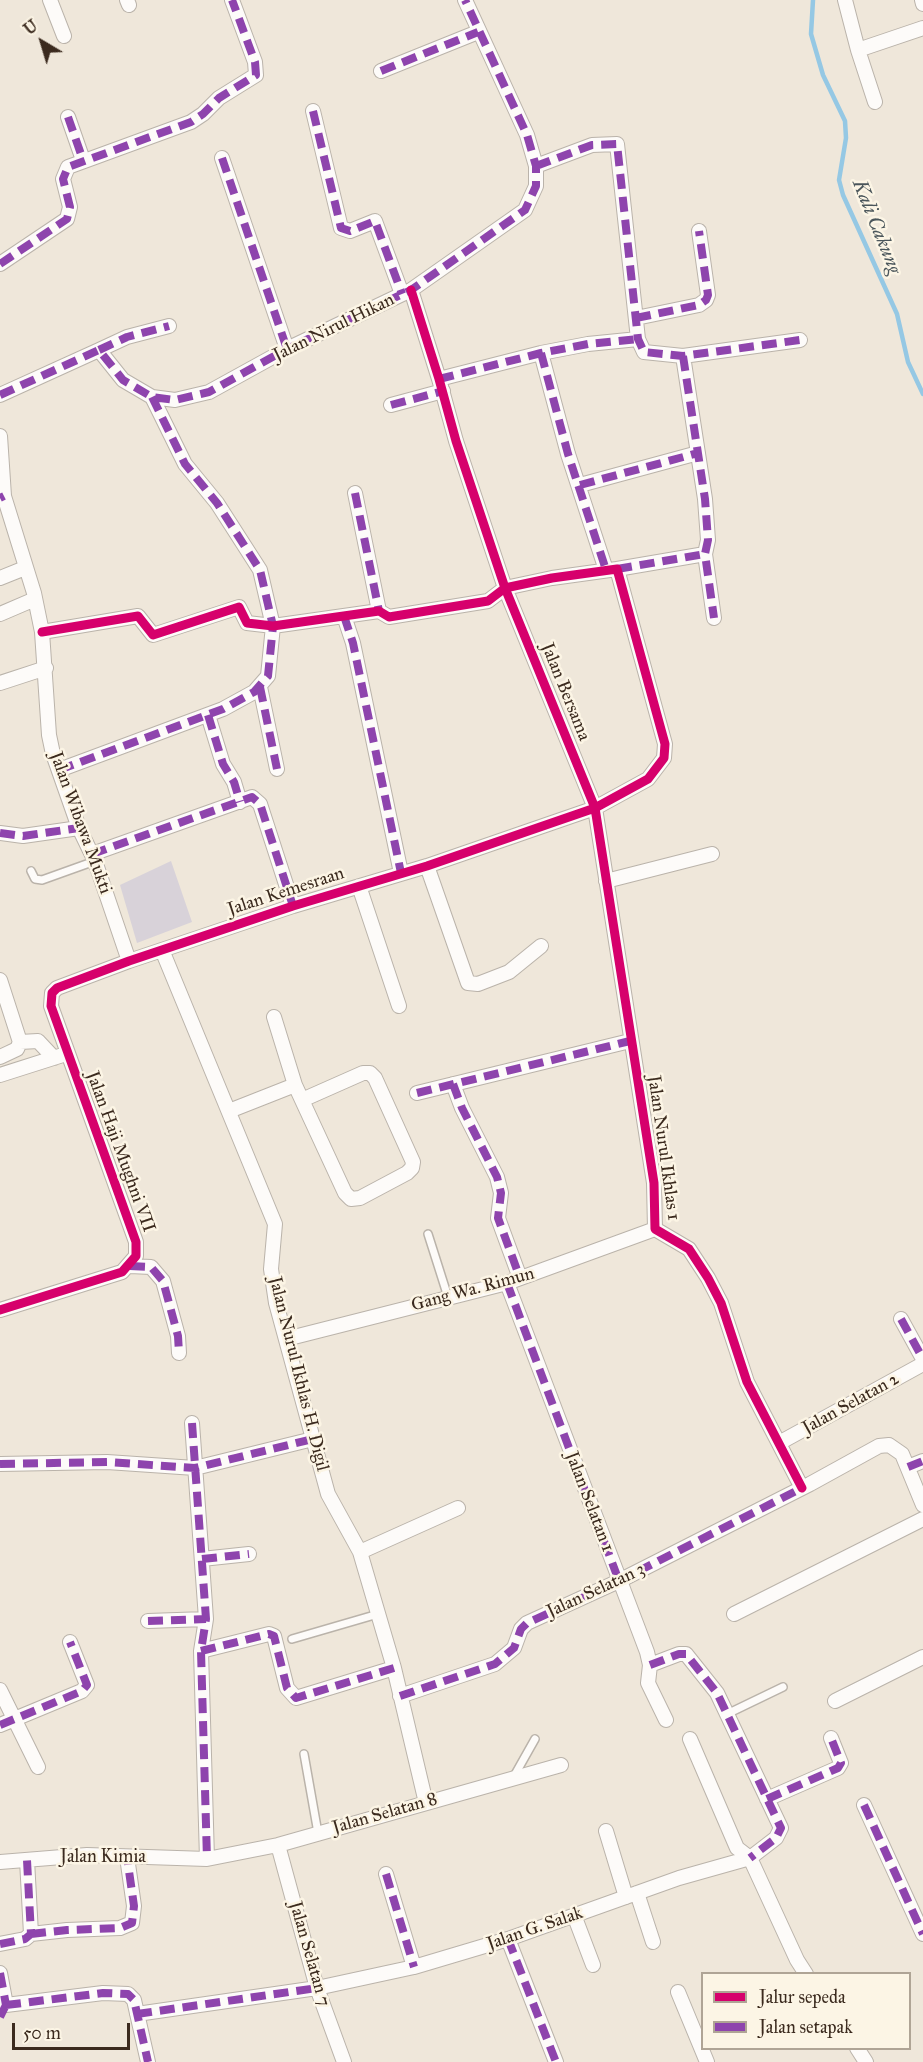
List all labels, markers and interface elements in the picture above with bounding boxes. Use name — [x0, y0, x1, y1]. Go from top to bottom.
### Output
north arrow — [12, 12, 72, 72]
text: U — [20, 16, 41, 39]
water label: Kali Cakung — [846, 176, 906, 278]
street label: Jalan Nirul Hikan — [270, 289, 398, 367]
street label: Jalan Bersama — [536, 640, 594, 744]
street label: Jalan Wibawa Mukti — [44, 749, 116, 897]
street label: Jalan Kemesraan — [225, 863, 347, 921]
street label: Jalan Haji Mughni VII — [81, 1069, 159, 1235]
street label: Jalan Nurul Ikhlas 1 — [642, 1074, 684, 1222]
street label: Gang Wa. Rimun — [409, 1263, 537, 1317]
street label: Jalan Nurul Ikhlas H. Digil — [263, 1274, 333, 1474]
street label: Jalan Selatan 2 — [799, 1369, 903, 1439]
street label: Jalan Selatan 1 — [560, 1449, 618, 1555]
street label: Jalan Selatan 3 — [544, 1559, 648, 1623]
street label: Jalan Selatan 8 — [330, 1789, 440, 1839]
street label: Jalan Kimia — [60, 1847, 146, 1869]
street label: Jalan Selatan 7 — [284, 1899, 334, 2009]
street label: Jalan G. Salak — [484, 1903, 586, 1955]
legend — [701, 1972, 911, 2050]
text: Jalur sepeda — [759, 1986, 846, 2008]
scale bar — [15, 2011, 134, 2049]
text: Jalan setapak — [759, 2016, 853, 2038]
text: 50 m — [23, 2022, 61, 2044]

